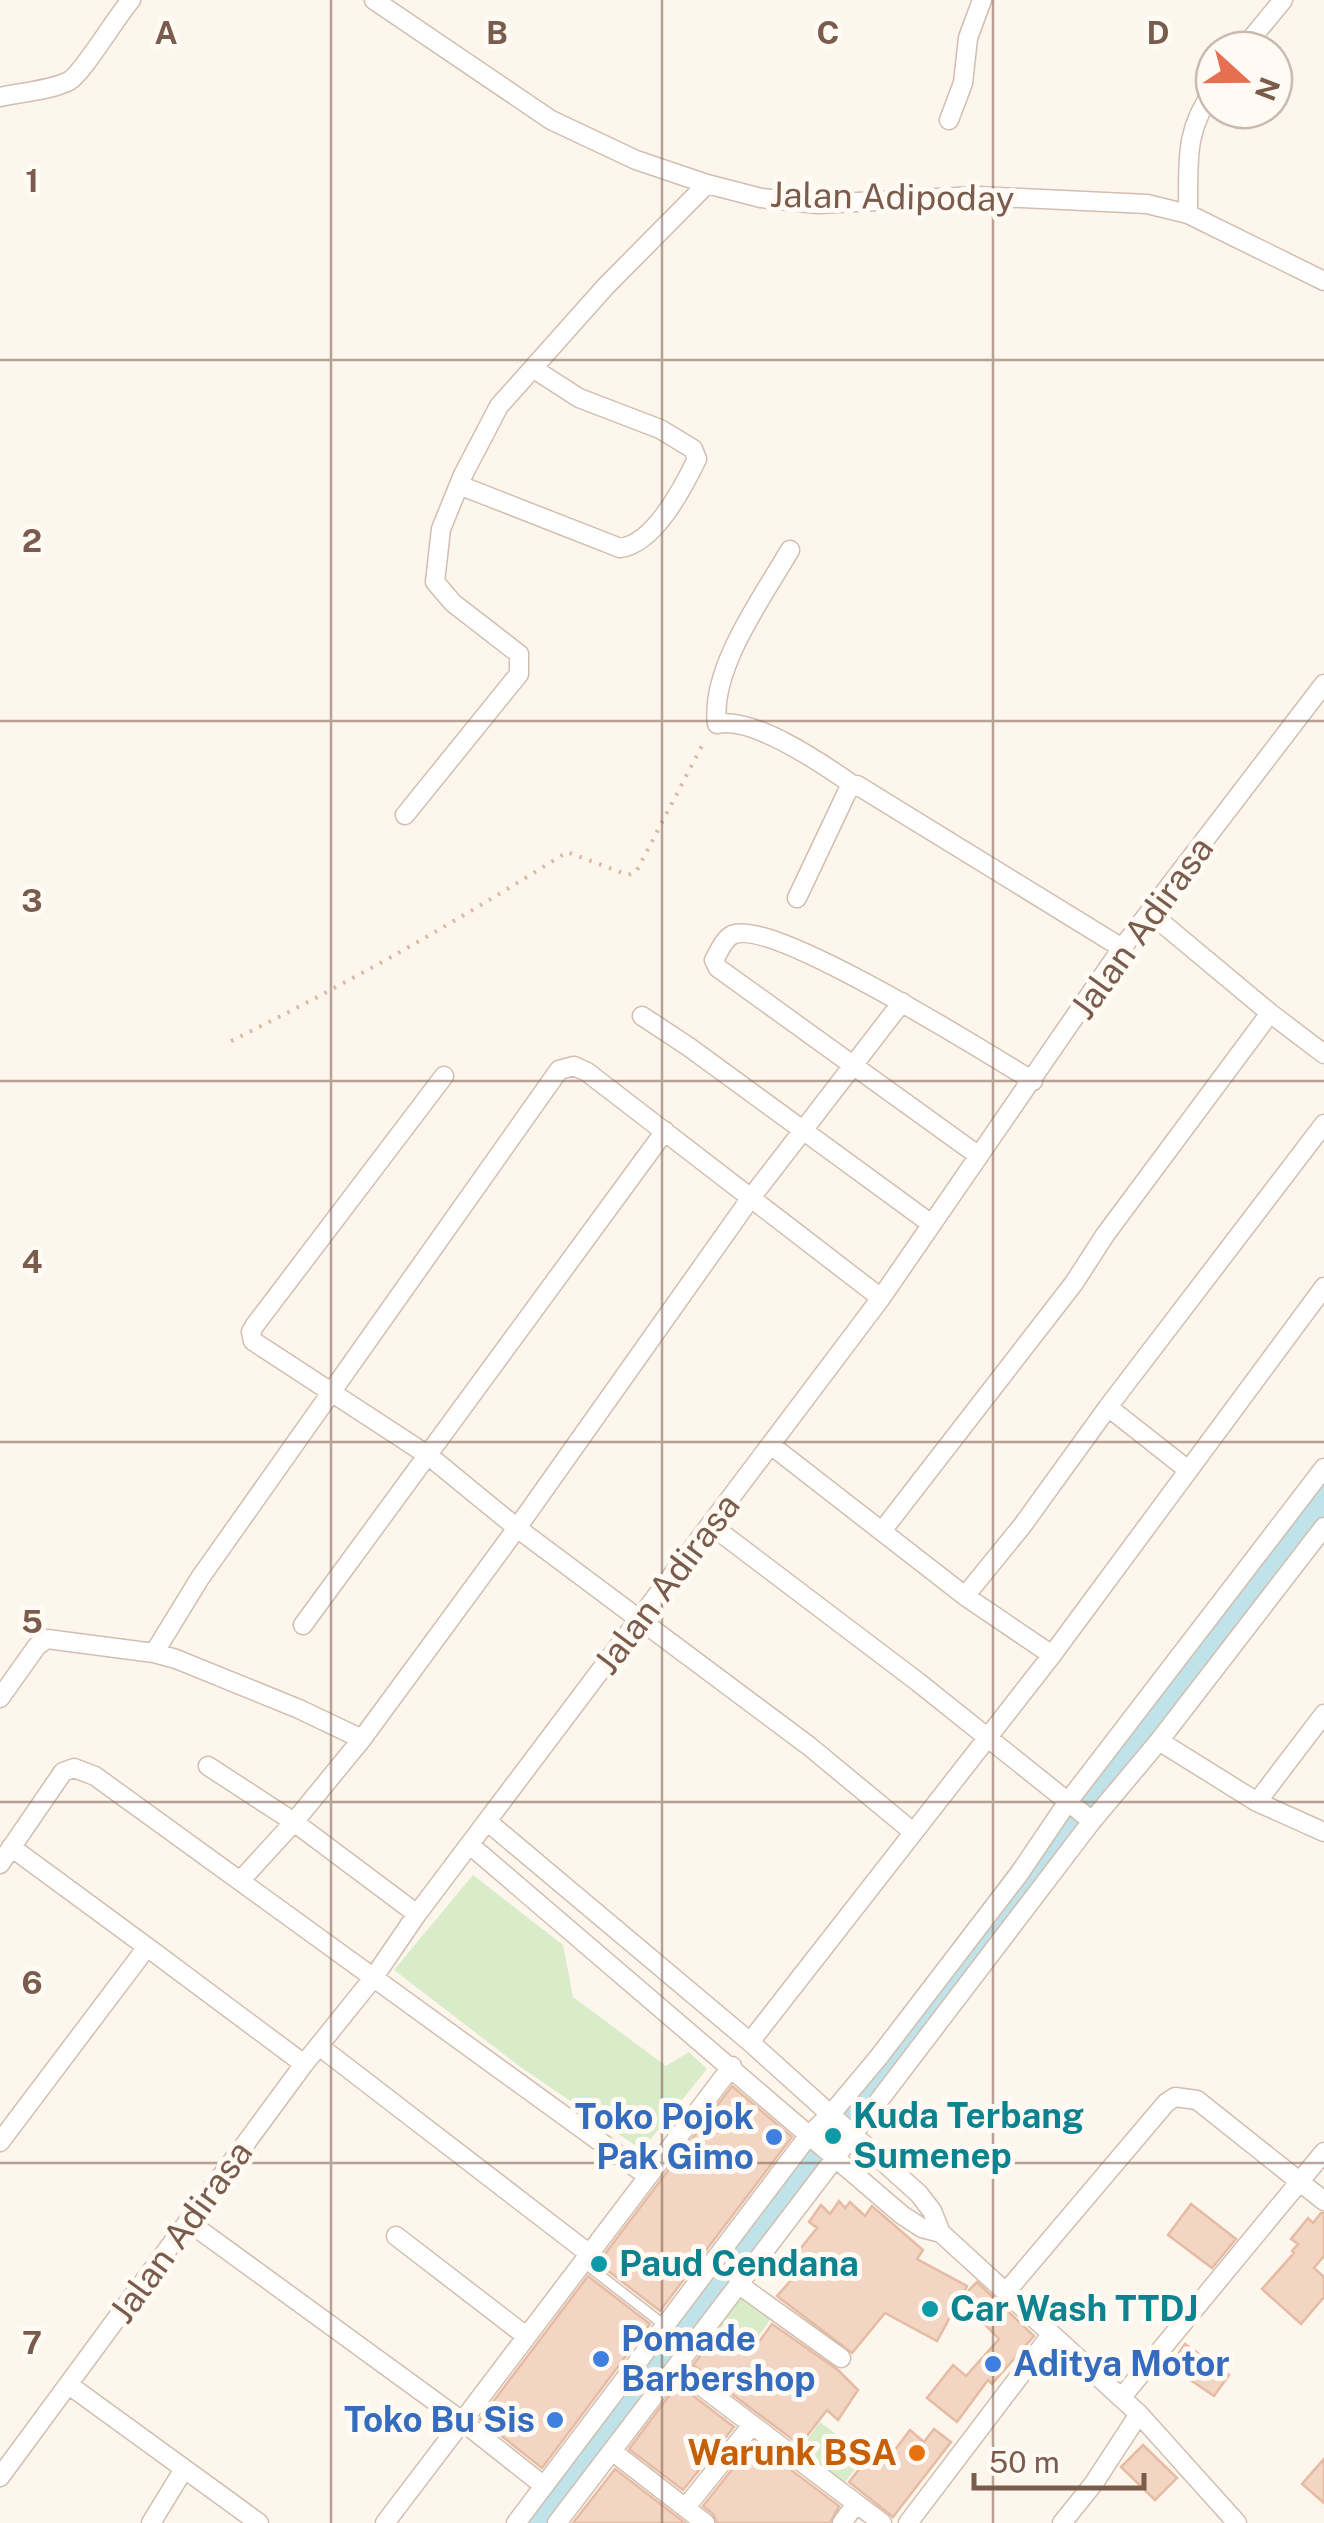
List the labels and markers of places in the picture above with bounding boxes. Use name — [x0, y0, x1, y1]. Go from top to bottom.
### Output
place label: Kuda Terbang Sumenep — [853, 2095, 1084, 2176]
place label: Toko Pojok Pak Gimo — [575, 2096, 754, 2177]
marker: Kuda Terbang Sumenep — [822, 2125, 844, 2147]
marker: Toko Pojok Pak Gimo — [763, 2126, 785, 2148]
place label: Paud Cendana — [619, 2243, 859, 2284]
marker: Paud Cendana — [588, 2253, 610, 2275]
place label: Car Wash TTDJ — [950, 2288, 1198, 2329]
marker: Car Wash TTDJ — [919, 2298, 941, 2320]
place label: Pomade Barbershop — [621, 2318, 816, 2399]
place label: Aditya Motor — [1013, 2343, 1230, 2384]
marker: Pomade Barbershop — [590, 2348, 612, 2370]
marker: Aditya Motor — [982, 2353, 1004, 2375]
place label: Toko Bu Sis — [344, 2399, 535, 2440]
marker: Toko Bu Sis — [544, 2409, 566, 2431]
place label: Warunk BSA — [687, 2432, 897, 2473]
marker: Warunk BSA — [906, 2442, 928, 2464]

